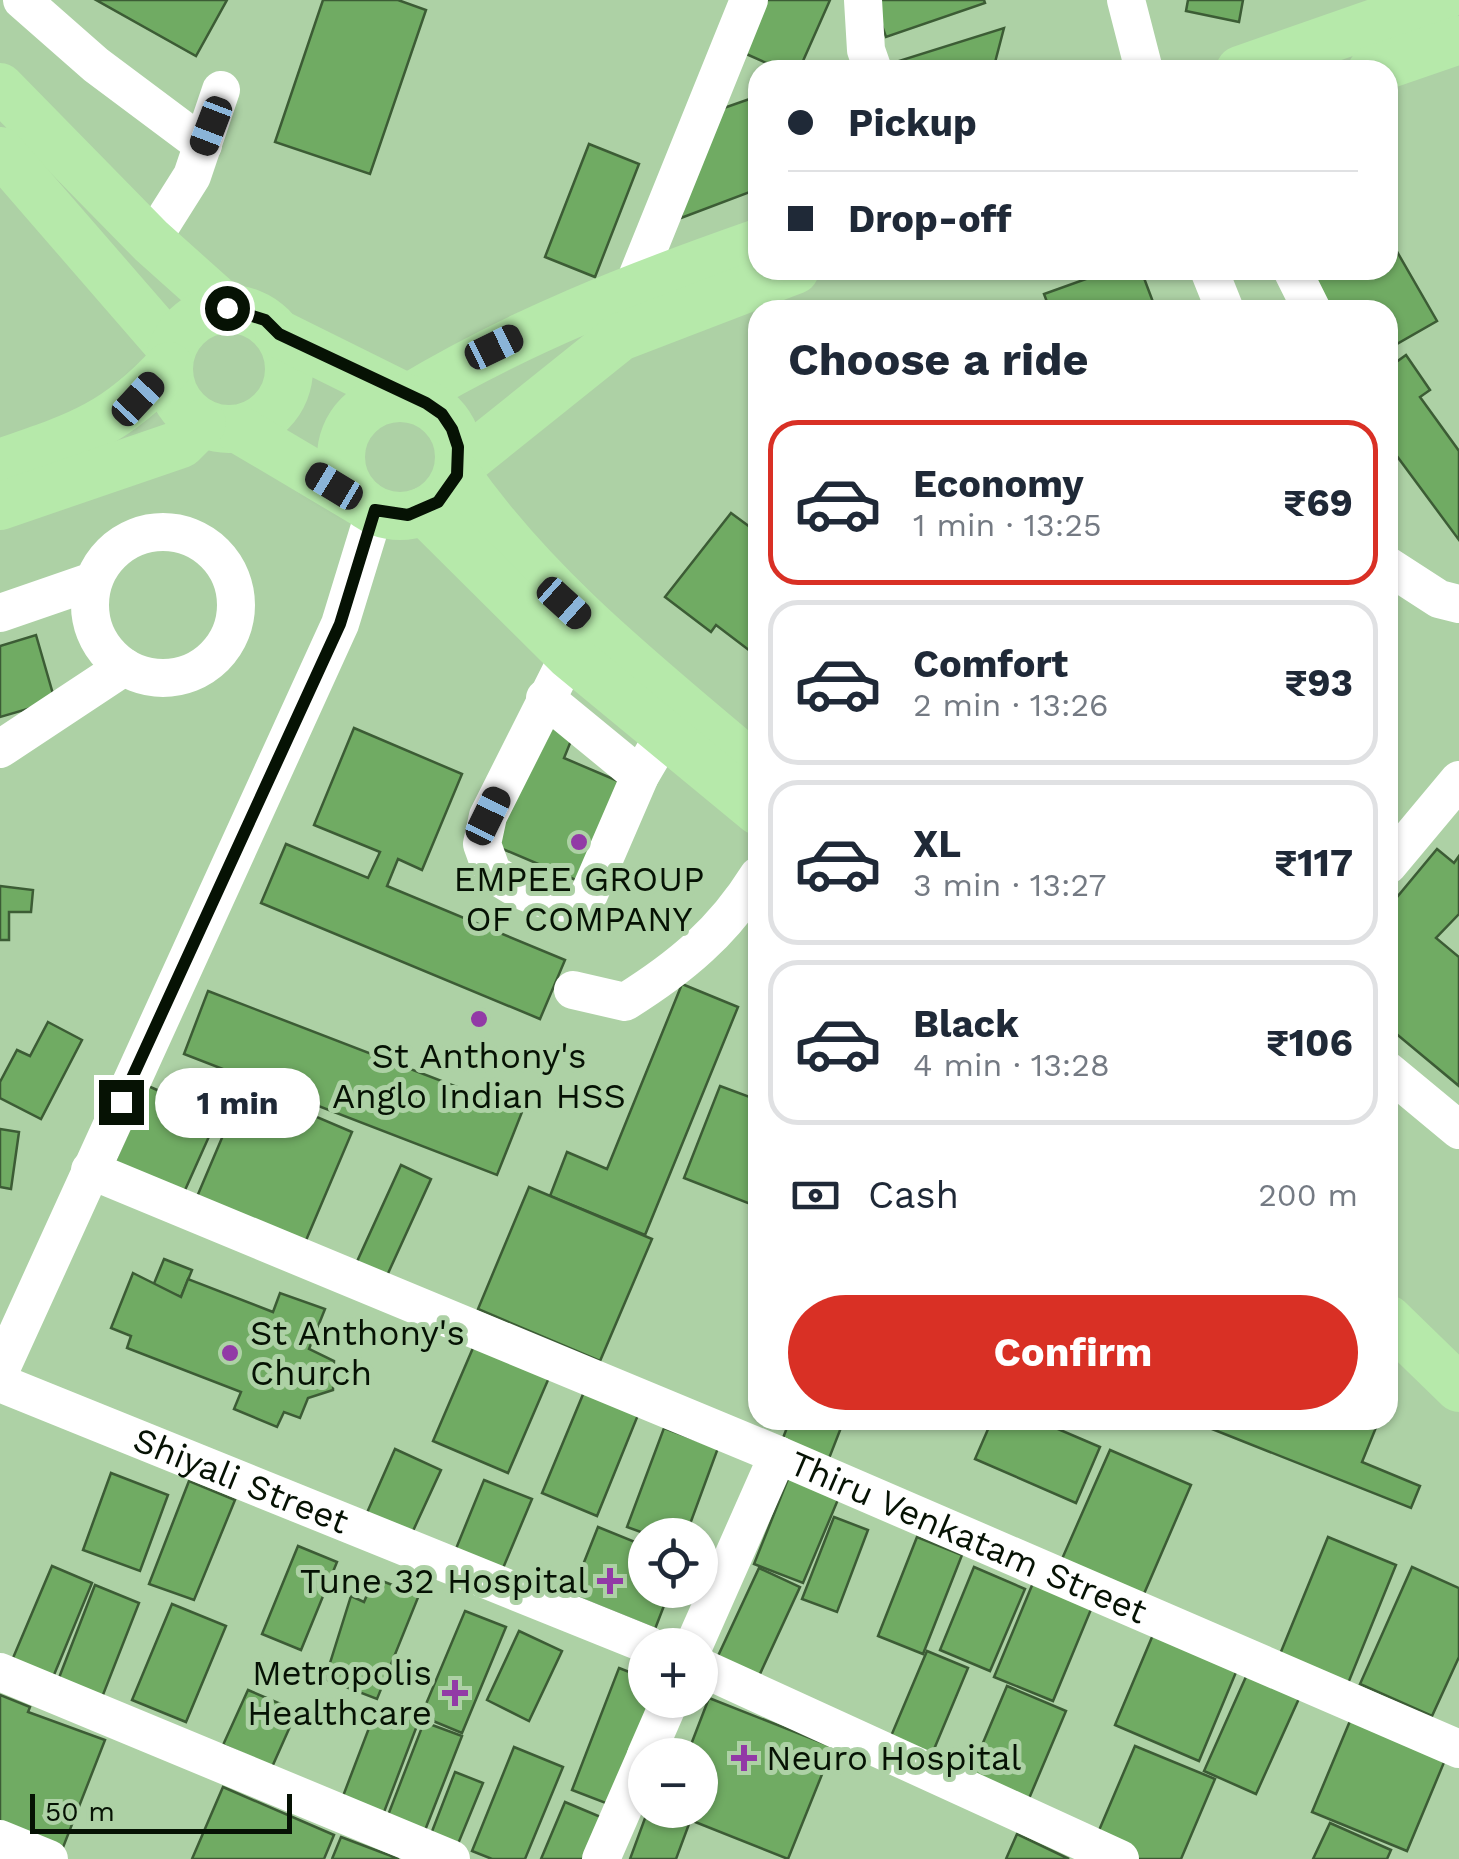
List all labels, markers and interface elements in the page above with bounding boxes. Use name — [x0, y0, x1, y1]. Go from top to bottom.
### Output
car — [186, 93, 236, 159]
text: Pickup — [848, 101, 977, 145]
text: Drop-off — [848, 197, 1012, 241]
route start — [205, 286, 250, 331]
car — [460, 320, 528, 374]
text: Choose a ride — [788, 333, 1088, 386]
car — [107, 367, 169, 431]
car — [301, 458, 367, 514]
icon: car — [793, 458, 883, 548]
text: Economy — [913, 462, 1084, 506]
text: ₹69 — [1283, 481, 1353, 525]
text: 1 min · 13:25 — [913, 506, 1102, 544]
car — [532, 572, 596, 634]
icon: car — [793, 638, 883, 728]
text: Comfort — [913, 642, 1068, 686]
text: ₹93 — [1285, 661, 1353, 705]
text: 2 min · 13:26 — [913, 686, 1109, 724]
car — [461, 782, 515, 850]
icon: car — [793, 818, 883, 908]
text: XL — [913, 822, 961, 866]
marker: EMPEE GROUP OF COMPANY — [568, 831, 590, 853]
text: ₹117 — [1274, 841, 1353, 885]
place label: EMPEE GROUP OF COMPANY — [454, 858, 704, 940]
text: 3 min · 13:27 — [913, 866, 1106, 904]
icon: car — [793, 998, 883, 1088]
text: Black — [913, 1002, 1019, 1046]
marker: St Anthony's Anglo Indian HSS — [468, 1008, 490, 1030]
text: ₹106 — [1266, 1021, 1353, 1065]
place label: St Anthony's Anglo Indian HSS — [332, 1035, 626, 1117]
text: 4 min · 13:28 — [913, 1046, 1110, 1084]
callout: 1 min — [156, 1067, 321, 1137]
route end — [99, 1080, 144, 1125]
text: 1 min — [196, 1084, 279, 1122]
icon: cash — [788, 1168, 843, 1223]
text: Cash — [868, 1173, 959, 1217]
text: 200 m — [1258, 1176, 1358, 1214]
button: Confirm — [788, 1295, 1358, 1410]
place label: St Anthony's Church — [250, 1312, 465, 1394]
marker: St Anthony's Church — [219, 1342, 241, 1364]
street label: Shiyali Street — [127, 1418, 355, 1543]
street label: Thiru Venkatam Street — [783, 1442, 1154, 1633]
map controls — [628, 1518, 718, 1828]
button: locate — [628, 1518, 718, 1608]
place label: Tune 32 Hospital — [300, 1560, 588, 1602]
marker: Tune 32 Hospital — [597, 1568, 623, 1594]
button: + — [628, 1628, 718, 1718]
place label: Metropolis Healthcare — [247, 1652, 432, 1734]
marker: Metropolis Healthcare — [442, 1680, 468, 1706]
place label: Neuro Hospital — [766, 1737, 1021, 1779]
button: − — [628, 1738, 718, 1828]
marker: Neuro Hospital — [731, 1745, 757, 1771]
scale bar — [30, 1789, 292, 1834]
text: 50 m — [45, 1795, 115, 1828]

